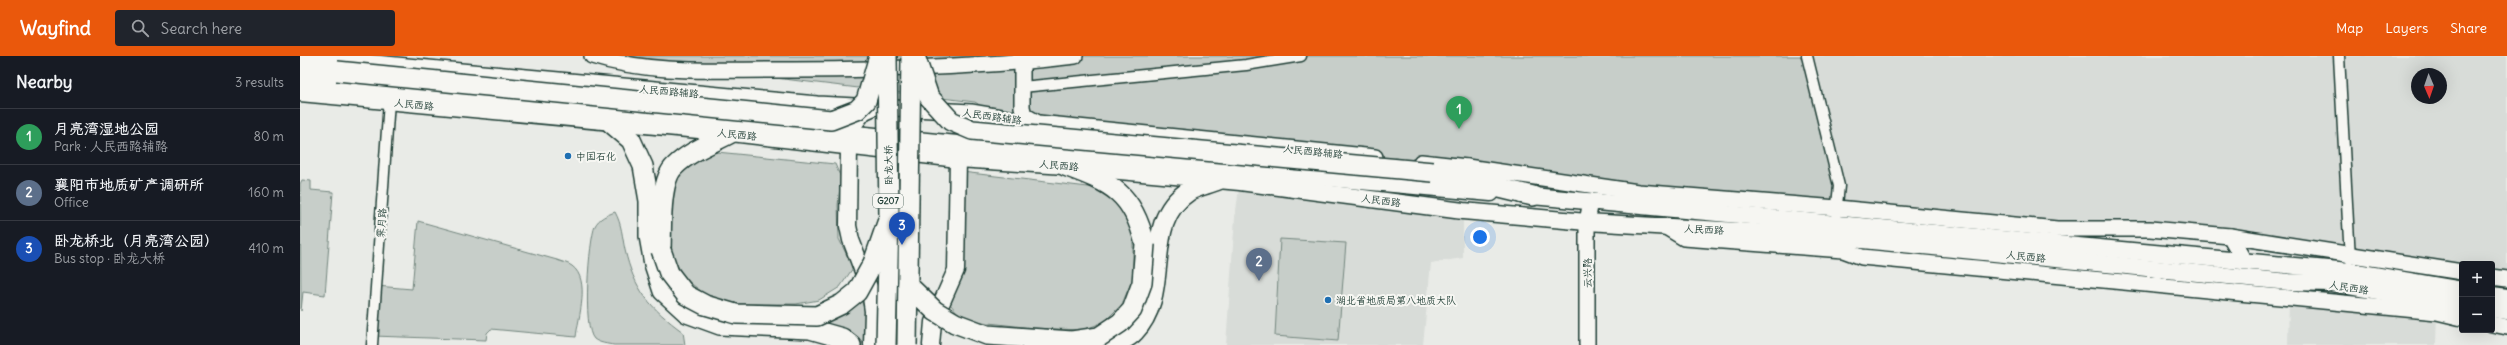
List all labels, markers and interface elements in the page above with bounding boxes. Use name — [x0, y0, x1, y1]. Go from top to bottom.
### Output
search box — [115, 10, 395, 46]
text: Wayfind — [20, 16, 91, 40]
icon: search — [129, 17, 151, 39]
text: Search here — [161, 19, 242, 38]
text: Map — [2336, 19, 2363, 37]
text: Layers — [2385, 19, 2428, 37]
text: Share — [2450, 19, 2487, 37]
north arrow — [2411, 68, 2447, 104]
text: Nearby — [16, 71, 72, 93]
text: 3 results — [235, 74, 284, 91]
street label: 人民西路辅路 — [639, 82, 699, 101]
street label: 人民西路 — [393, 96, 435, 113]
pin: 1 — [1446, 96, 1472, 129]
street label: 人民西路辅路 — [961, 106, 1023, 127]
text: 月亮湾湿地公园 — [54, 119, 159, 138]
street label: 人民西路 — [716, 126, 758, 143]
text: 1 — [26, 128, 32, 145]
text: 80 m — [253, 128, 284, 145]
text: Park · 人民西路辅路 — [54, 138, 168, 155]
street label: 人民西路辅路 — [1282, 142, 1343, 161]
street label: 卧龙大桥 — [882, 145, 895, 185]
place label: 中国石化 — [576, 150, 616, 163]
marker: 中国石化 — [563, 151, 573, 161]
street label: 人民西路 — [1038, 157, 1079, 174]
text: 襄阳市地质矿产调研所 — [54, 175, 204, 194]
text: 2 — [25, 184, 33, 201]
text: 160 m — [248, 184, 284, 201]
street label: 人民西路 — [1360, 192, 1402, 209]
text: Office — [54, 194, 89, 211]
road number: G207 — [873, 194, 903, 208]
street label: 霁月路 — [374, 208, 389, 238]
pin: 3 — [889, 212, 915, 245]
street label: 人民西路 — [1684, 222, 1724, 237]
your location — [1470, 227, 1490, 247]
text: 卧龙桥北（月亮湾公园） — [54, 231, 219, 250]
text: 3 — [25, 240, 33, 257]
text: 410 m — [248, 240, 284, 257]
pin: 2 — [1246, 248, 1272, 281]
street label: 人民西路 — [2005, 248, 2047, 265]
text: Bus stop · 卧龙大桥 — [54, 250, 165, 267]
street label: 云兴路 — [1581, 258, 1594, 288]
map controls — [2459, 261, 2495, 333]
button: + — [2459, 261, 2495, 297]
street label: 人民西路 — [2328, 278, 2370, 297]
place label: 湖北省地质局第八地质大队 — [1336, 294, 1456, 307]
marker: 湖北省地质局第八地质大队 — [1323, 295, 1333, 305]
button: − — [2459, 297, 2495, 333]

